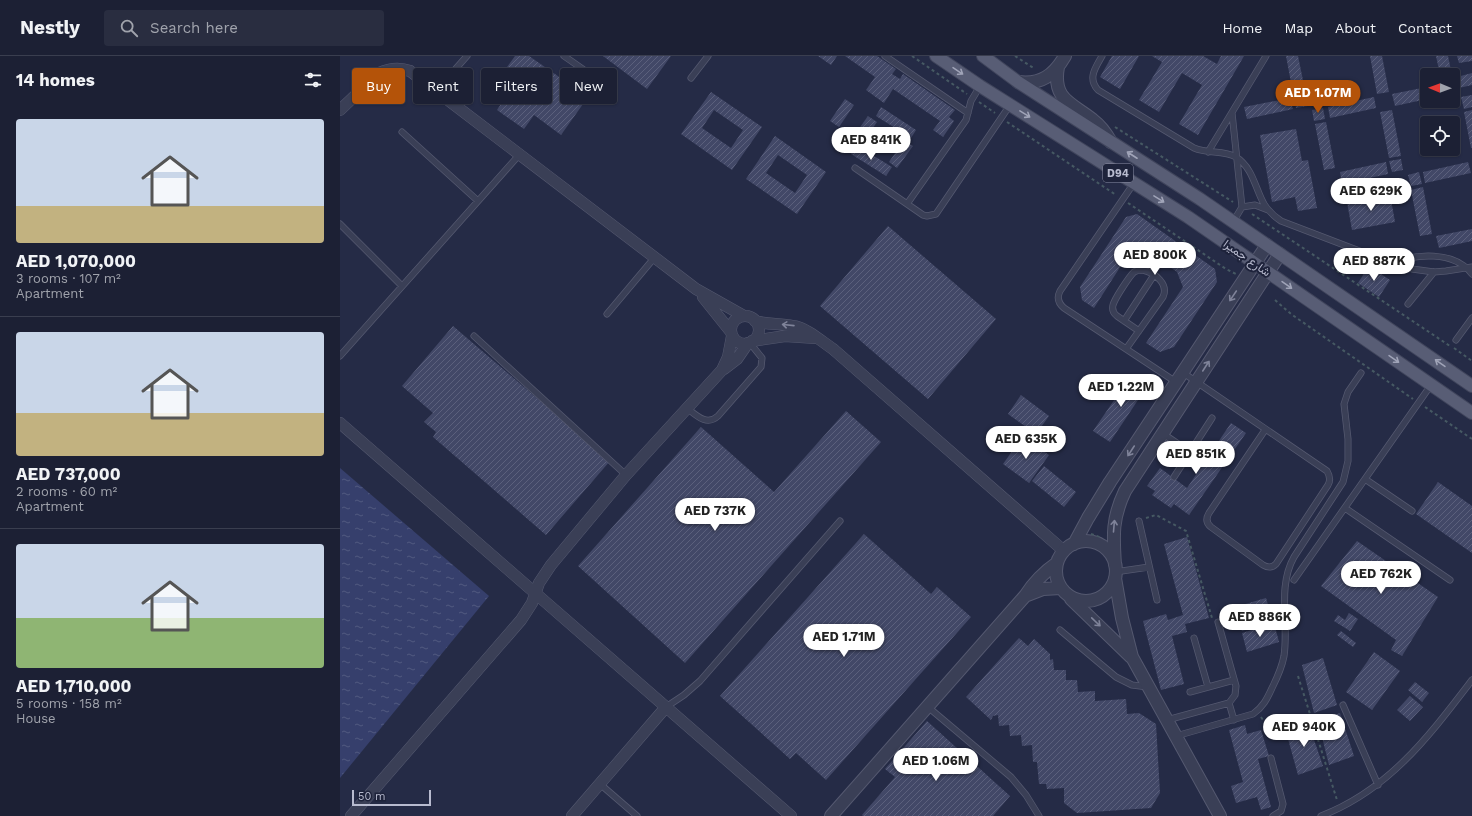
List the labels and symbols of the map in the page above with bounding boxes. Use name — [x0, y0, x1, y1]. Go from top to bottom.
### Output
one-way arrow — [952, 67, 963, 75]
north arrow — [1420, 68, 1460, 108]
pin: AED 1.07M — [1272, 80, 1364, 114]
one-way arrow — [1019, 110, 1030, 118]
pin: AED 841K — [830, 127, 912, 161]
one-way arrow — [1127, 151, 1138, 159]
road number: D94 — [1103, 164, 1133, 182]
pin: AED 629K — [1330, 178, 1412, 212]
one-way arrow — [1153, 195, 1165, 203]
street label: شارع جميرا — [1220, 237, 1273, 281]
pin: AED 800K — [1114, 242, 1196, 276]
pin: AED 887K — [1333, 248, 1415, 282]
one-way arrow — [1281, 281, 1292, 289]
one-way arrow — [1229, 290, 1237, 301]
one-way arrow — [782, 322, 795, 329]
one-way arrow — [1388, 355, 1399, 363]
one-way arrow — [1435, 359, 1446, 367]
one-way arrow — [1202, 361, 1210, 372]
pin: AED 1.22M — [1075, 374, 1167, 408]
pin: AED 635K — [985, 426, 1067, 460]
pin: AED 851K — [1155, 441, 1237, 475]
one-way arrow — [1127, 445, 1135, 456]
pin: AED 737K — [674, 498, 756, 532]
one-way arrow — [1111, 520, 1118, 533]
pin: AED 762K — [1340, 561, 1422, 595]
pin: AED 886K — [1219, 604, 1301, 638]
one-way arrow — [1091, 617, 1101, 627]
pin: AED 1.71M — [798, 624, 890, 658]
pin: AED 940K — [1263, 714, 1345, 748]
pin: AED 1.06M — [890, 748, 982, 782]
scale bar — [352, 788, 431, 807]

